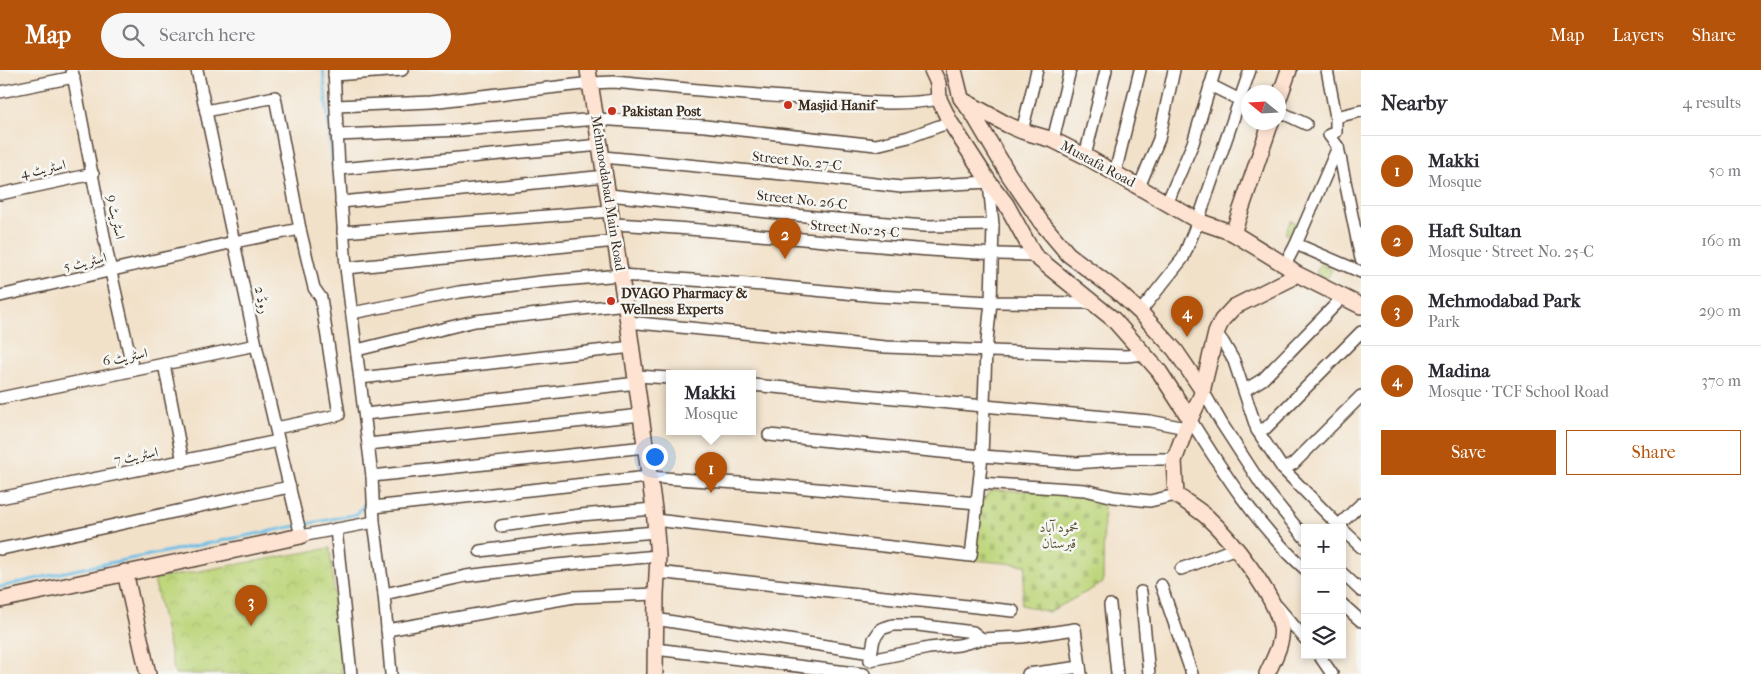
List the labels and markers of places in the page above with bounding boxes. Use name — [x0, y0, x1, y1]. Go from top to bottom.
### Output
place label: Masjid Hanif — [797, 97, 879, 114]
marker: Masjid Hanif — [782, 99, 794, 111]
place label: Pakistan Post — [622, 103, 702, 120]
marker: Pakistan Post — [606, 105, 618, 117]
pin: 2 — [769, 218, 801, 259]
place label: DVAGO Pharmacy & Wellness Experts — [620, 285, 748, 318]
marker: DVAGO Pharmacy & Wellness Experts — [605, 295, 617, 307]
pin: 4 — [1171, 296, 1203, 337]
pin: 1 — [695, 452, 727, 493]
pin: 3 — [235, 585, 267, 626]

